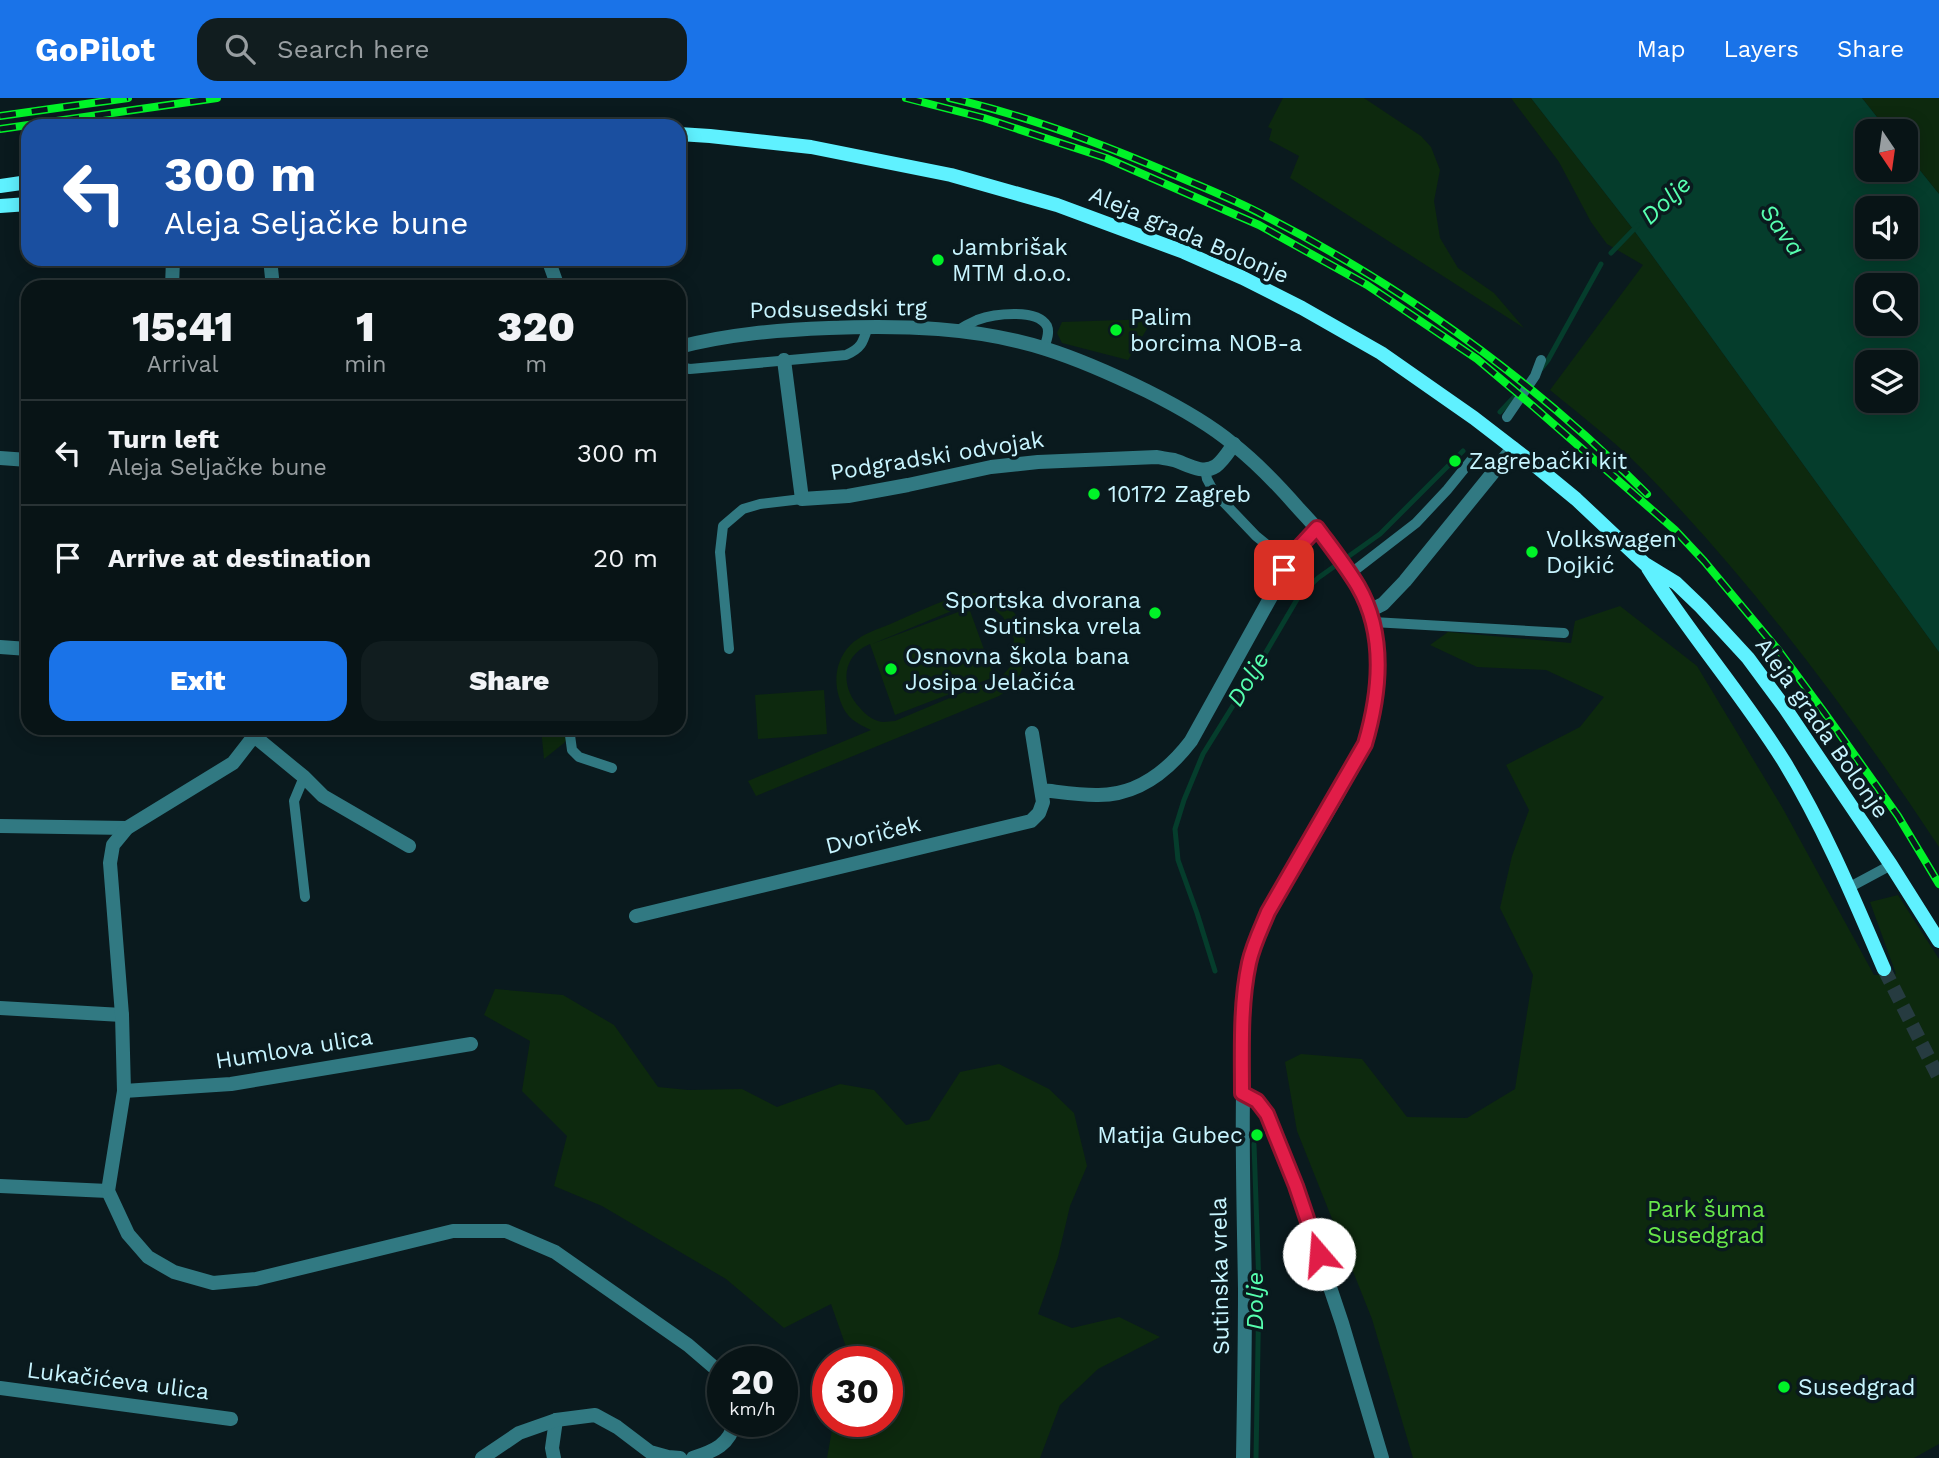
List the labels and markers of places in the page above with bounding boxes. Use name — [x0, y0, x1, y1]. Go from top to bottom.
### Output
place label: Jambrišak MTM d.o.o. — [952, 234, 1072, 287]
marker: Jambrišak MTM d.o.o. — [930, 252, 946, 268]
place label: Palim borcima NOB-a — [1130, 304, 1302, 357]
marker: Palim borcima NOB-a — [1108, 322, 1124, 338]
place label: Zagrebački kit — [1469, 448, 1628, 475]
marker: Zagrebački kit — [1447, 453, 1463, 469]
place label: 10172 Zagreb — [1108, 481, 1251, 508]
marker: 10172 Zagreb — [1086, 486, 1102, 502]
place label: Volkswagen Dojkić — [1546, 526, 1677, 579]
pin — [1254, 540, 1314, 600]
marker: Volkswagen Dojkić — [1524, 544, 1540, 560]
place label: Sportska dvorana Sutinska vrela — [945, 587, 1141, 640]
marker: Sportska dvorana Sutinska vrela — [1147, 605, 1163, 621]
place label: Osnovna škola bana Josipa Jelačića — [905, 643, 1130, 696]
marker: Osnovna škola bana Josipa Jelačića — [883, 661, 899, 677]
place label: Matija Gubec — [1097, 1122, 1243, 1149]
marker: Matija Gubec — [1249, 1127, 1265, 1143]
place label: Susedgrad — [1798, 1374, 1915, 1401]
marker: Susedgrad — [1776, 1379, 1792, 1395]

